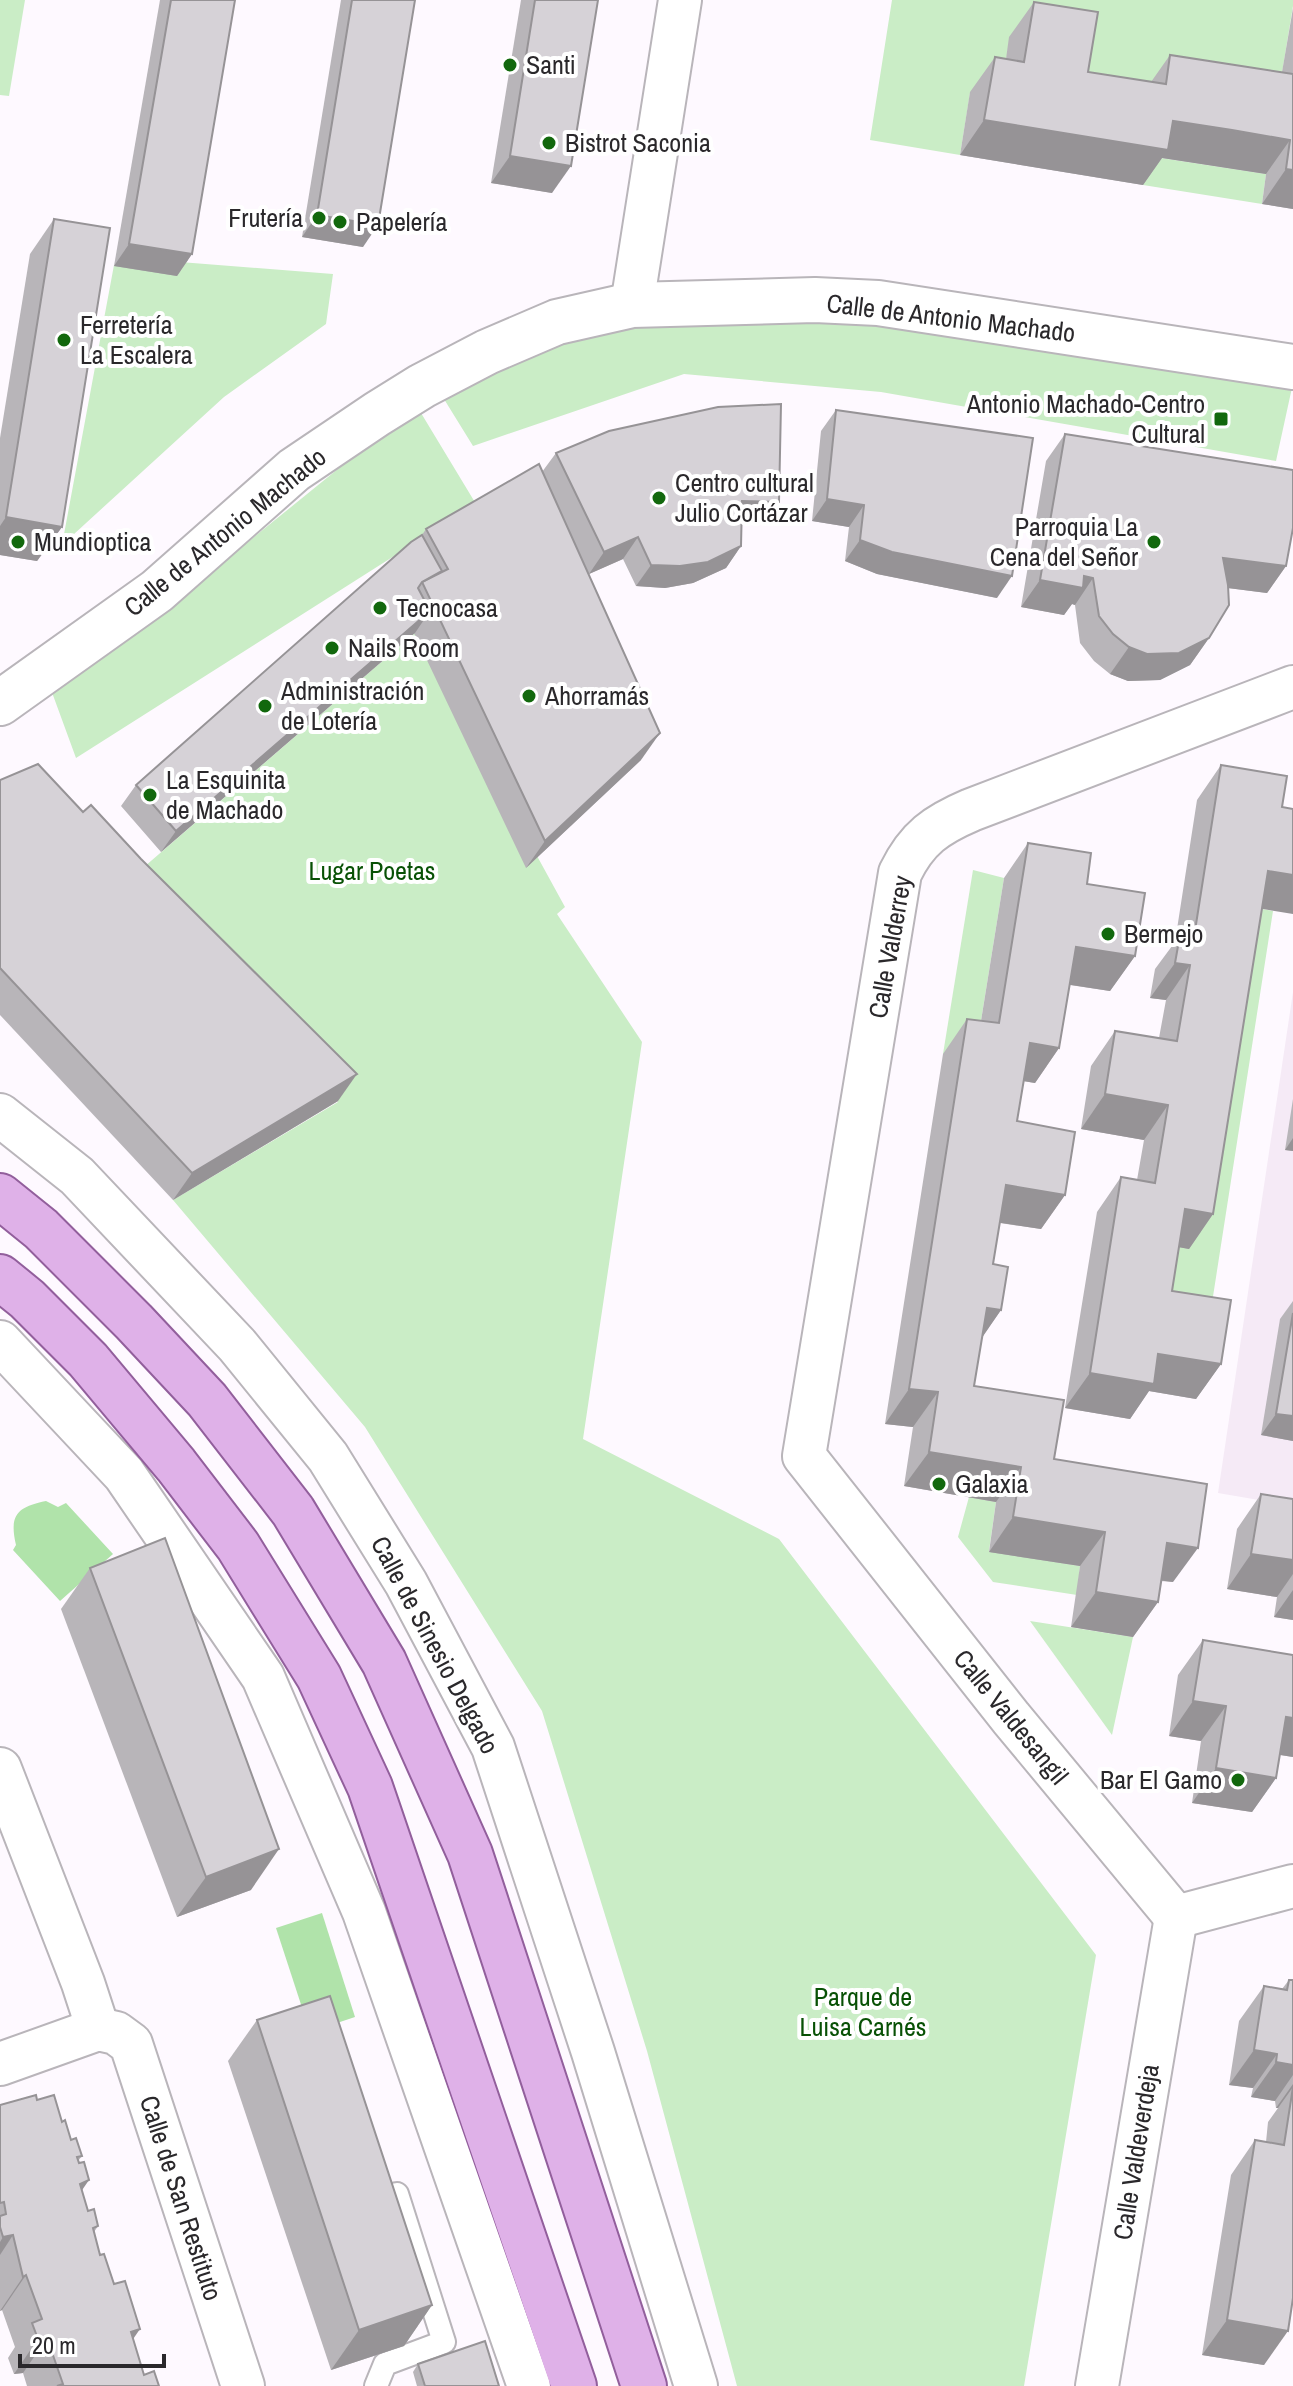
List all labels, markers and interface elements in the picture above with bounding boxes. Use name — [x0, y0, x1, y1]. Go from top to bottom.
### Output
place label: Santi — [526, 47, 576, 82]
marker: Santi — [501, 56, 519, 74]
place label: Bistrot Saconia — [565, 125, 711, 160]
marker: Bistrot Saconia — [540, 134, 558, 152]
place label: Frutería — [228, 200, 303, 235]
place label: Papelería — [356, 204, 447, 239]
marker: Frutería — [310, 209, 328, 227]
marker: Papelería — [331, 213, 349, 231]
street label: Calle de Antonio Machado — [825, 285, 1077, 350]
place label: Ferretería La Escalera — [80, 307, 193, 372]
marker: Ferretería La Escalera — [55, 331, 73, 349]
place label: Antonio Machado-Centro Cultural — [966, 386, 1205, 451]
marker: Antonio Machado-Centro Cultural — [1212, 410, 1230, 428]
street label: Calle de Antonio Machado — [116, 439, 333, 624]
place label: Centro cultural Julio Cortázar — [675, 465, 814, 530]
marker: Centro cultural Julio Cortázar — [650, 489, 668, 507]
place label: Parroquia La Cena del Señor — [990, 509, 1138, 574]
place label: Mundioptica — [34, 524, 151, 559]
marker: Mundioptica — [9, 533, 27, 551]
marker: Parroquia La Cena del Señor — [1145, 533, 1163, 551]
place label: Tecnocasa — [396, 590, 498, 625]
marker: Tecnocasa — [371, 599, 389, 617]
place label: Nails Room — [348, 630, 459, 665]
marker: Nails Room — [323, 639, 341, 657]
place label: Administración de Lotería — [280, 673, 424, 738]
place label: Ahorramás — [544, 678, 649, 713]
marker: Ahorramás — [520, 687, 538, 705]
marker: Administración de Lotería — [256, 697, 274, 715]
place label: La Esquinita de Machado — [166, 762, 286, 827]
marker: La Esquinita de Machado — [141, 786, 159, 804]
park label: Lugar Poetas — [309, 853, 435, 888]
street label: Calle Valderrey — [860, 873, 919, 1021]
place label: Bermejo — [1124, 916, 1203, 951]
marker: Bermejo — [1099, 925, 1117, 943]
place label: Galaxia — [955, 1466, 1029, 1501]
marker: Galaxia — [930, 1475, 948, 1493]
street label: Calle de Sinesio Delgado — [363, 1530, 508, 1760]
street label: Calle Valdesangil — [946, 1642, 1077, 1792]
place label: Bar El Gamo — [1100, 1762, 1222, 1797]
marker: Bar El Gamo — [1229, 1771, 1247, 1789]
park label: Parque de Luisa Carnés — [800, 1979, 926, 2044]
street label: Calle Valdeverdeja — [1104, 2061, 1167, 2242]
street label: Calle de San Restituto — [132, 2091, 231, 2305]
scale bar — [20, 2318, 164, 2368]
text: 20 m — [32, 2329, 76, 2361]

